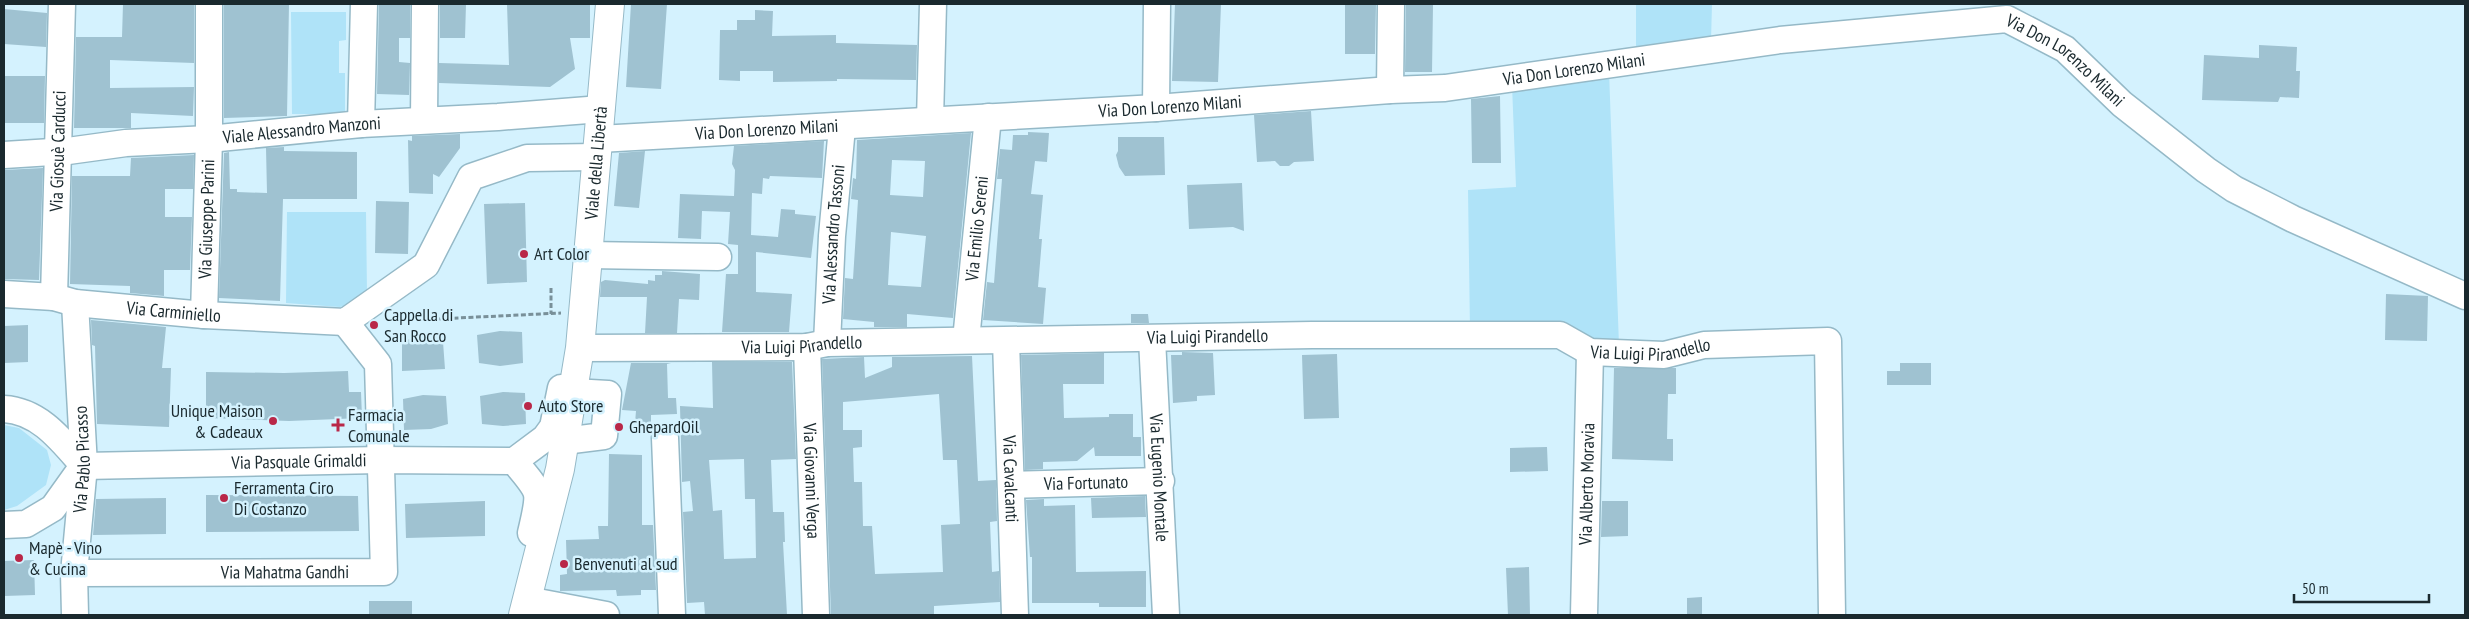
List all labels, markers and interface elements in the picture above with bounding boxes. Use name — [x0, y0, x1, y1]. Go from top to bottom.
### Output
street label: Via Don Lorenzo Milani — [2001, 8, 2130, 111]
street label: Via Don Lorenzo Milani — [1500, 47, 1647, 91]
street label: Via Don Lorenzo Milani — [1097, 89, 1242, 122]
street label: Via Giosuè Carducci — [44, 90, 71, 213]
street label: Viale della Libertà — [579, 105, 612, 222]
street label: Viale Alessandro Manzoni — [221, 111, 381, 149]
street label: Via Don Lorenzo Milani — [693, 114, 839, 145]
street label: Via Giuseppe Parini — [193, 159, 219, 280]
street label: Via Alessandro Tassoni — [817, 164, 850, 305]
street label: Via Emilio Sereni — [960, 175, 993, 283]
place label: Art Color — [534, 242, 589, 265]
marker: Art Color — [518, 248, 530, 260]
street label: Via Carminiello — [125, 296, 222, 327]
place label: Cappella di San Rocco — [384, 303, 453, 347]
marker: Cappella di San Rocco — [368, 319, 380, 331]
street label: Via Luigi Pirandello — [1146, 324, 1269, 349]
street label: Via Luigi Pirandello — [740, 330, 863, 358]
street label: Via Luigi Pirandello — [1589, 333, 1711, 366]
place label: Auto Store — [538, 394, 603, 417]
place label: Unique Maison & Cadeaux — [171, 399, 264, 443]
marker: Auto Store — [522, 400, 534, 412]
place label: Farmacia Comunale — [348, 403, 410, 447]
street label: Via Pablo Picasso — [68, 405, 95, 515]
street label: Via Eugenio Montale — [1145, 412, 1174, 543]
marker: Unique Maison & Cadeaux — [267, 415, 279, 427]
place label: GhepardOil — [629, 415, 700, 438]
marker: Farmacia Comunale — [332, 419, 344, 431]
marker: GhepardOil — [613, 421, 625, 433]
street label: Via Giovanni Verga — [799, 422, 825, 539]
street label: Via Alberto Moravia — [1574, 423, 1599, 546]
street label: Via Cavalcanti — [998, 434, 1024, 523]
street label: Via Pasquale Grimaldi — [230, 448, 367, 474]
street label: Via Fortunato — [1042, 470, 1129, 495]
place label: Ferramenta Ciro Di Costanzo — [234, 476, 334, 520]
marker: Ferramenta Ciro Di Costanzo — [218, 492, 230, 504]
place label: Mapè - Vino & Cucina — [29, 536, 102, 580]
marker: Mapè - Vino & Cucina — [13, 552, 25, 564]
place label: Benvenuti al sud — [574, 552, 678, 575]
marker: Benvenuti al sud — [558, 558, 570, 570]
street label: Via Mahatma Gandhi — [220, 560, 349, 584]
scale bar — [2294, 572, 2429, 604]
text: 50 m — [2302, 579, 2328, 598]

